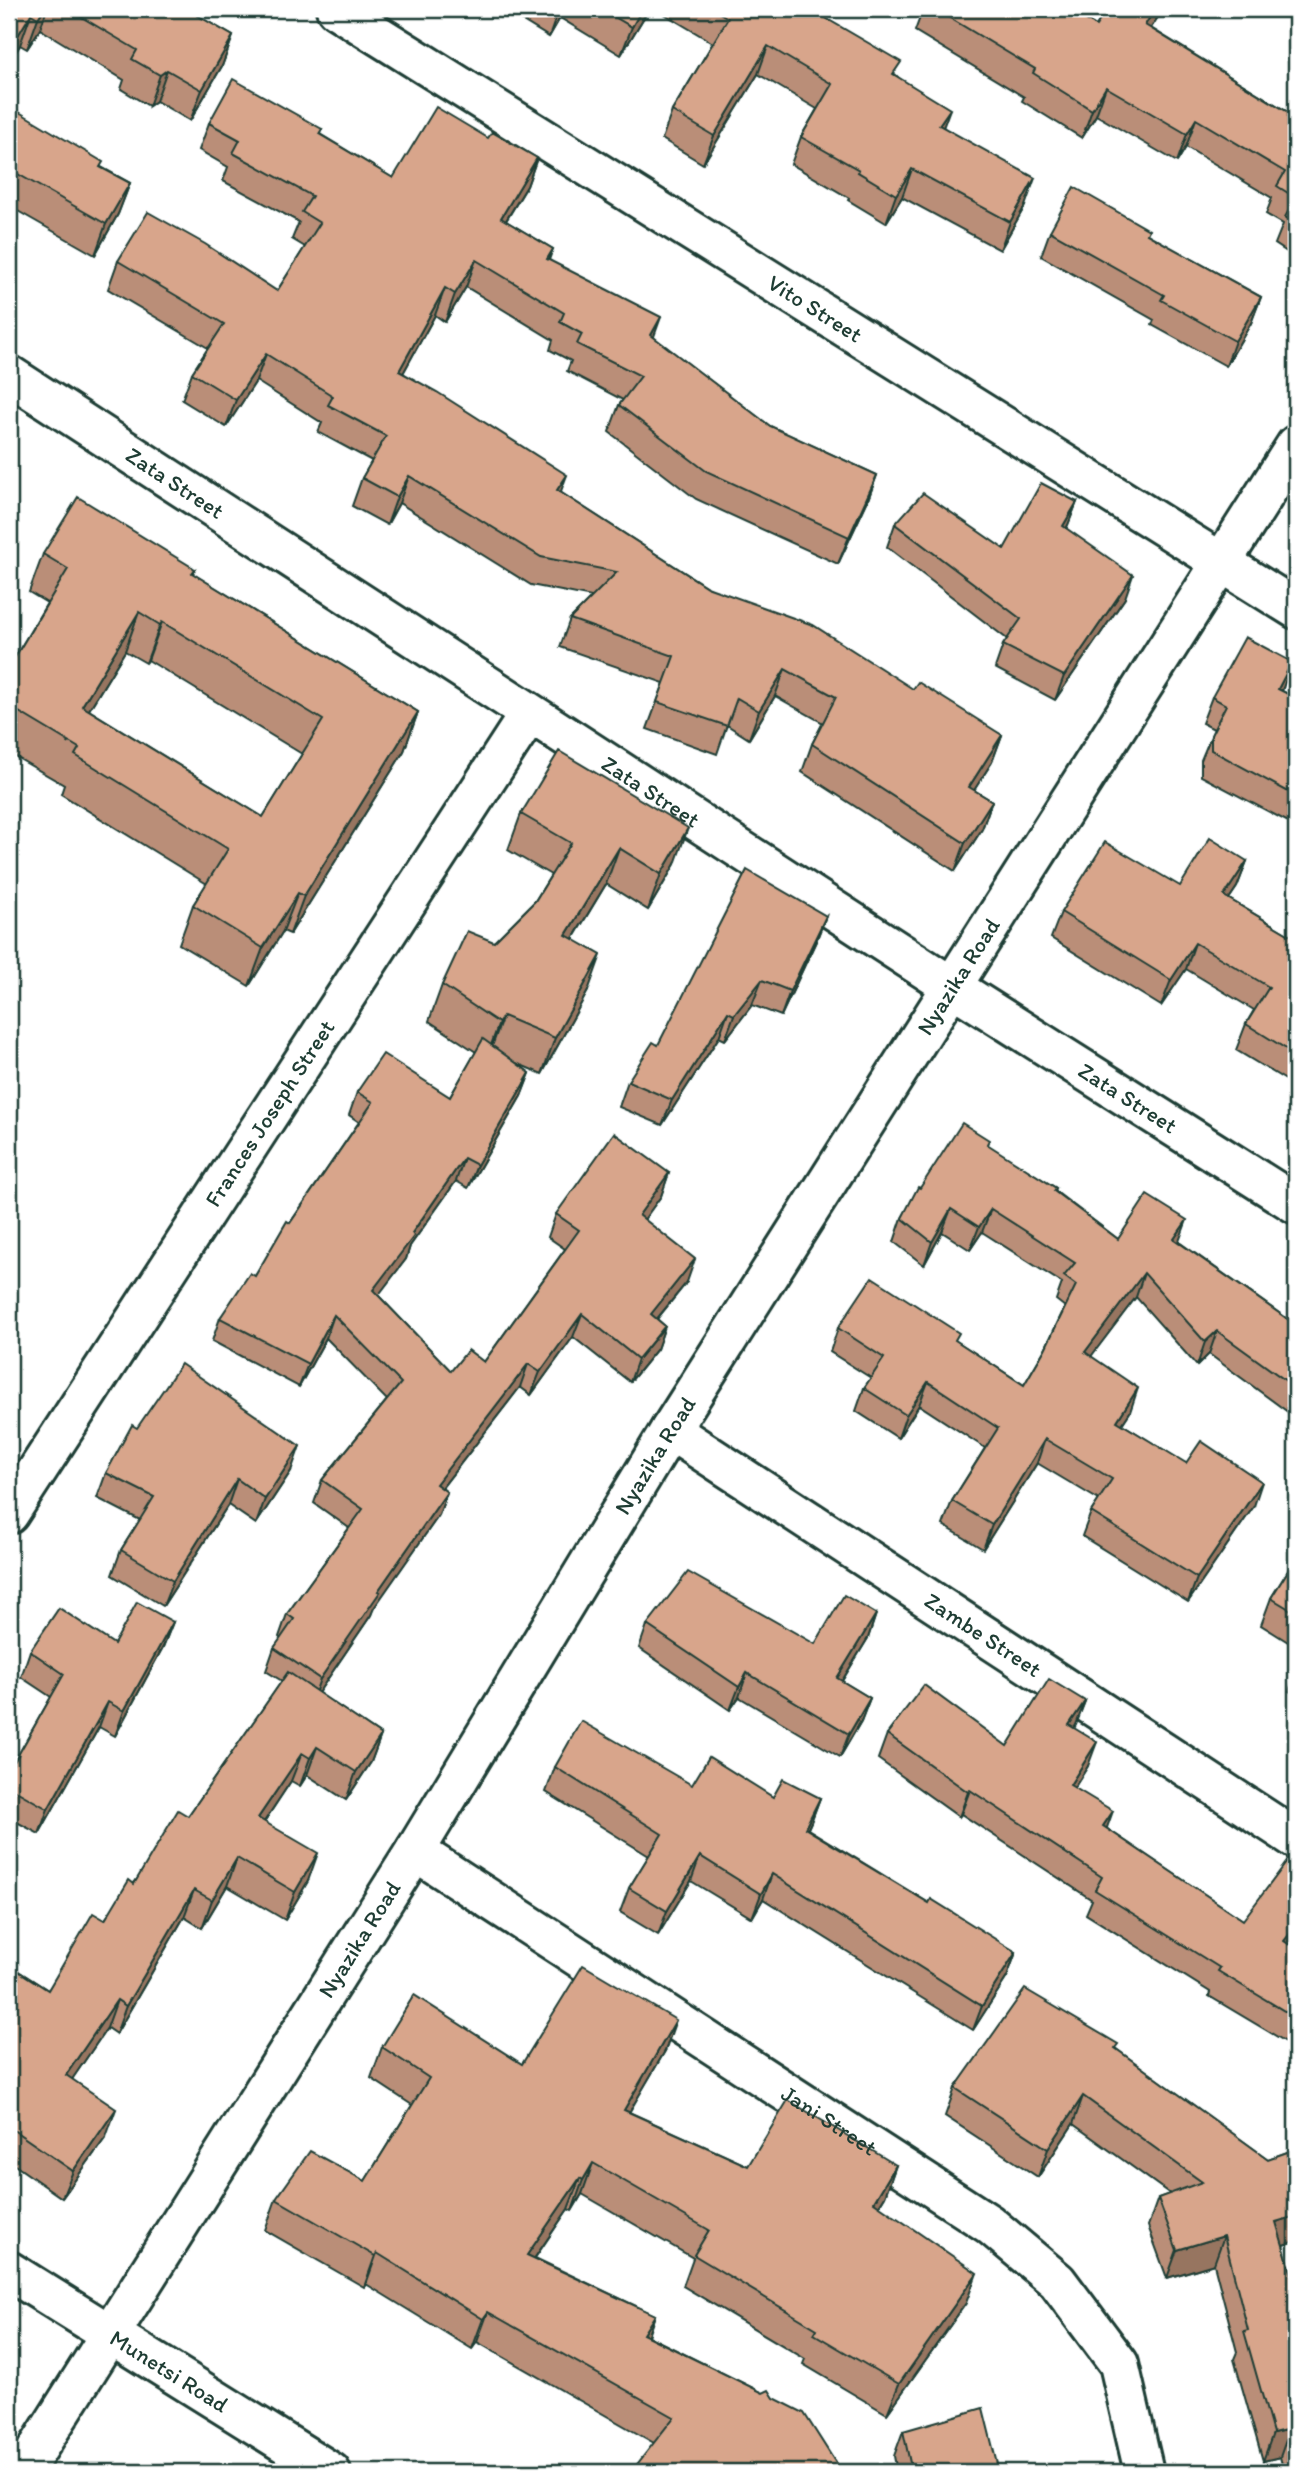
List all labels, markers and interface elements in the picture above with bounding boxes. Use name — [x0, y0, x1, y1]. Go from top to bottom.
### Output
street label: Vito Street — [763, 268, 868, 349]
street label: Zata Street — [121, 441, 230, 525]
street label: Zata Street — [596, 749, 705, 833]
street label: Nyazika Road — [911, 912, 1006, 1040]
street label: Frances Joseph Street — [199, 1014, 340, 1212]
street label: Zata Street — [1073, 1056, 1182, 1139]
street label: Nyazika Road — [608, 1391, 702, 1520]
street label: Zambe Street — [919, 1586, 1047, 1683]
street label: Nyazika Road — [312, 1875, 407, 2003]
street label: Jani Street — [776, 2079, 882, 2161]
street label: Munetsi Road — [105, 2324, 234, 2419]

